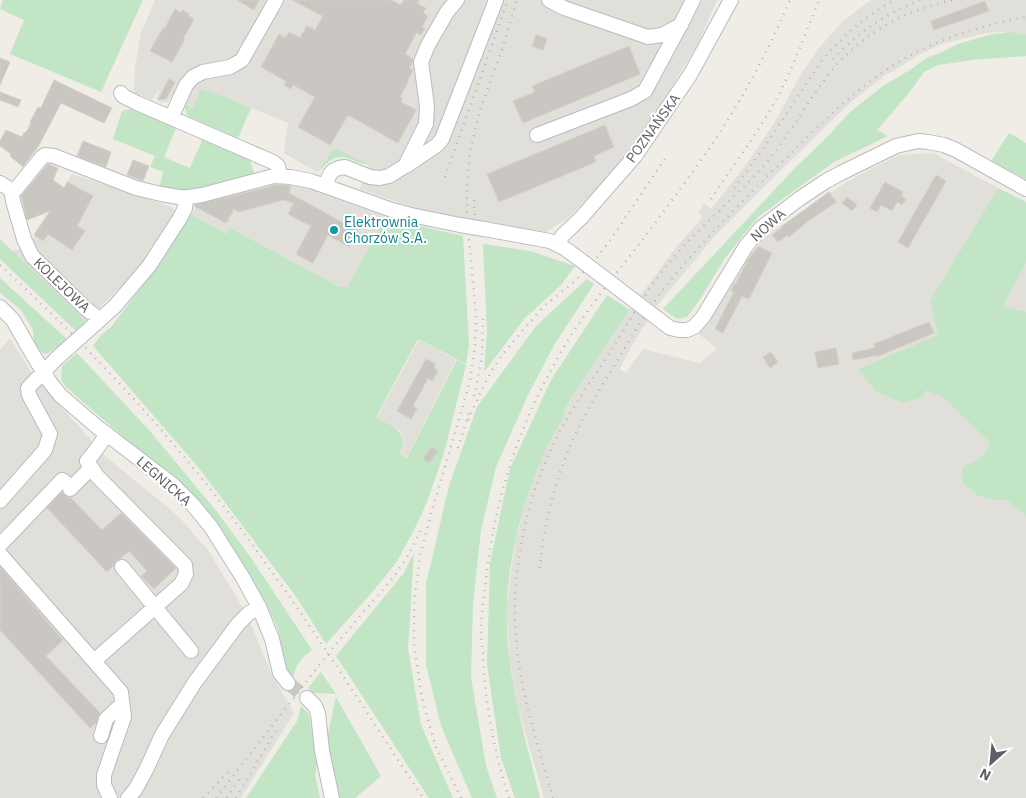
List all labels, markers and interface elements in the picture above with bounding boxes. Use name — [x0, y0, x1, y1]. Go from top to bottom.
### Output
street label: POZNAŃSKA — [621, 89, 684, 166]
street label: NOWA — [747, 205, 789, 245]
place label: Elektrownia Chorzów S.A. — [344, 213, 427, 247]
marker: Elektrownia Chorzów S.A. — [328, 224, 340, 236]
street label: KOLEJOWA — [30, 254, 94, 316]
street label: LEGNICKA — [133, 452, 195, 510]
north arrow — [966, 738, 1016, 788]
text: N — [976, 764, 994, 785]

